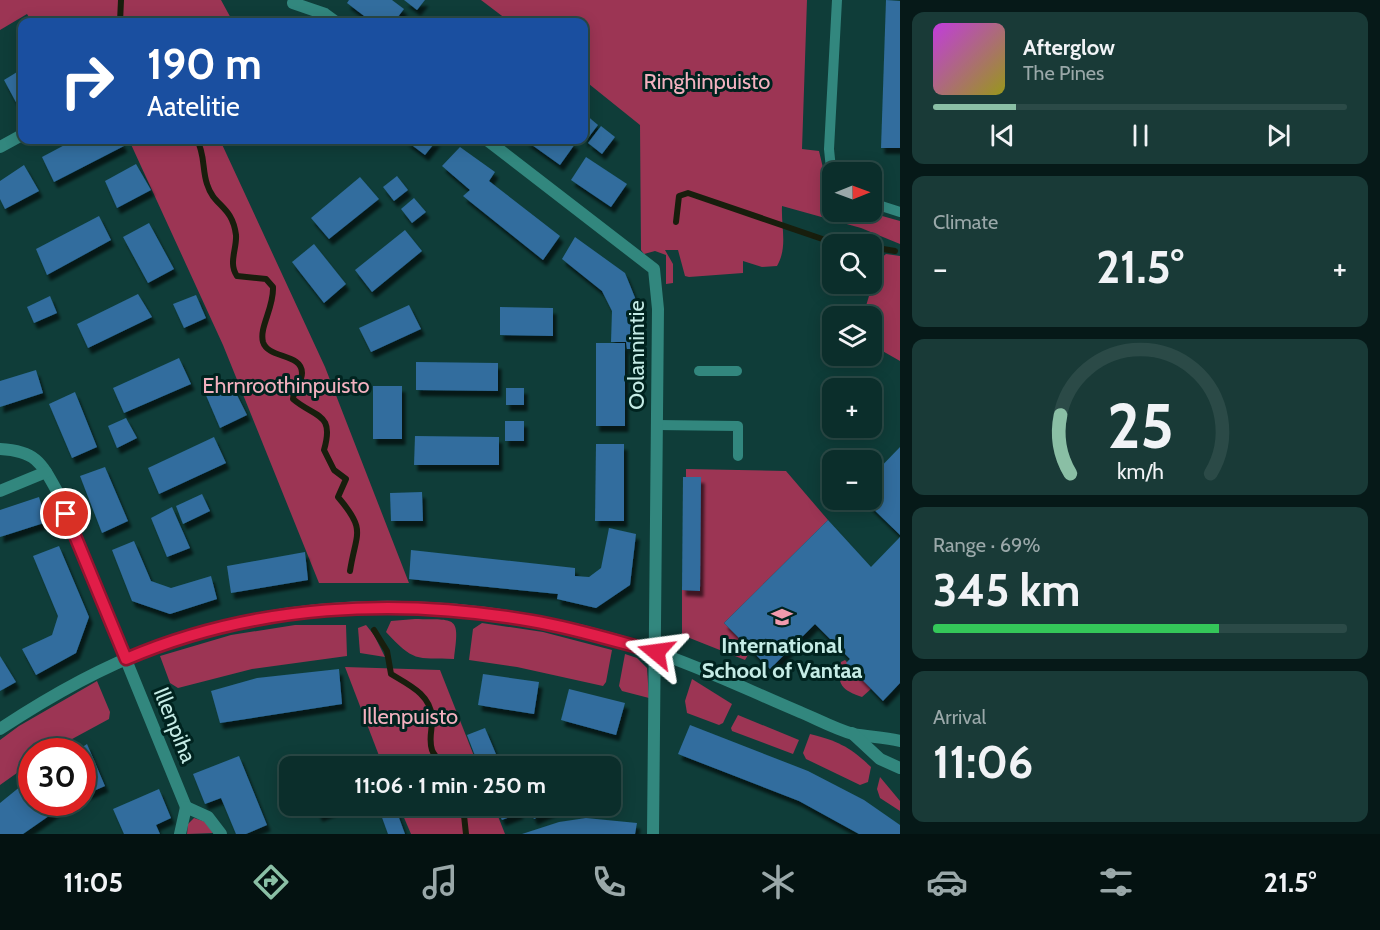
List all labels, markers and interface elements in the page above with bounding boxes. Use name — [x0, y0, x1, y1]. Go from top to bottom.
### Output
text: Afterglow — [1023, 34, 1115, 61]
text: 190 m — [147, 38, 262, 90]
icon: right — [48, 42, 126, 120]
text: The Pines — [1023, 61, 1104, 85]
park label: Ringhinpuisto — [644, 68, 770, 95]
text: Aatelitie — [147, 90, 240, 123]
icon: previous — [986, 119, 1019, 152]
icon: pause — [1124, 119, 1157, 152]
icon: next — [1262, 119, 1295, 152]
north arrow — [822, 162, 882, 222]
map controls — [822, 162, 882, 510]
text: Climate — [933, 210, 998, 234]
button: search — [822, 234, 882, 294]
text: 21.5° — [1096, 240, 1184, 294]
text: − — [933, 248, 948, 288]
text: + — [1332, 248, 1347, 288]
street label: Oolannintie — [623, 300, 650, 410]
button: layers — [822, 306, 882, 366]
park label: Ehrnroothinpuisto — [202, 372, 370, 399]
button: + — [822, 378, 882, 438]
text: 25 — [1107, 388, 1173, 464]
button: − — [822, 450, 882, 510]
text: km/h — [1117, 458, 1163, 484]
pin — [40, 488, 91, 539]
icon: arrive — [49, 497, 82, 530]
text: Range · 69% — [933, 533, 1040, 557]
text: 345 km — [933, 563, 1080, 617]
school or university icon: International School of Vantaa — [770, 605, 794, 629]
position arrow — [624, 620, 688, 684]
place label: International School of Vantaa — [702, 632, 862, 684]
street label: Illenpiha — [148, 683, 202, 767]
park label: Illenpuisto — [362, 703, 458, 730]
text: Arrival — [933, 705, 986, 729]
text: 11:06 — [933, 735, 1033, 789]
speed limit sign: 30 — [18, 738, 96, 816]
text: 11:06 · 1 min · 250 m — [354, 772, 546, 799]
icon: directions — [250, 861, 292, 903]
icon: music — [419, 861, 461, 903]
icon: phone — [588, 861, 630, 903]
icon: climate — [757, 861, 799, 903]
icon: car — [926, 861, 968, 903]
icon: filters — [1095, 861, 1137, 903]
text: 11:05 — [63, 866, 123, 899]
text: 21.5° — [1264, 866, 1316, 899]

